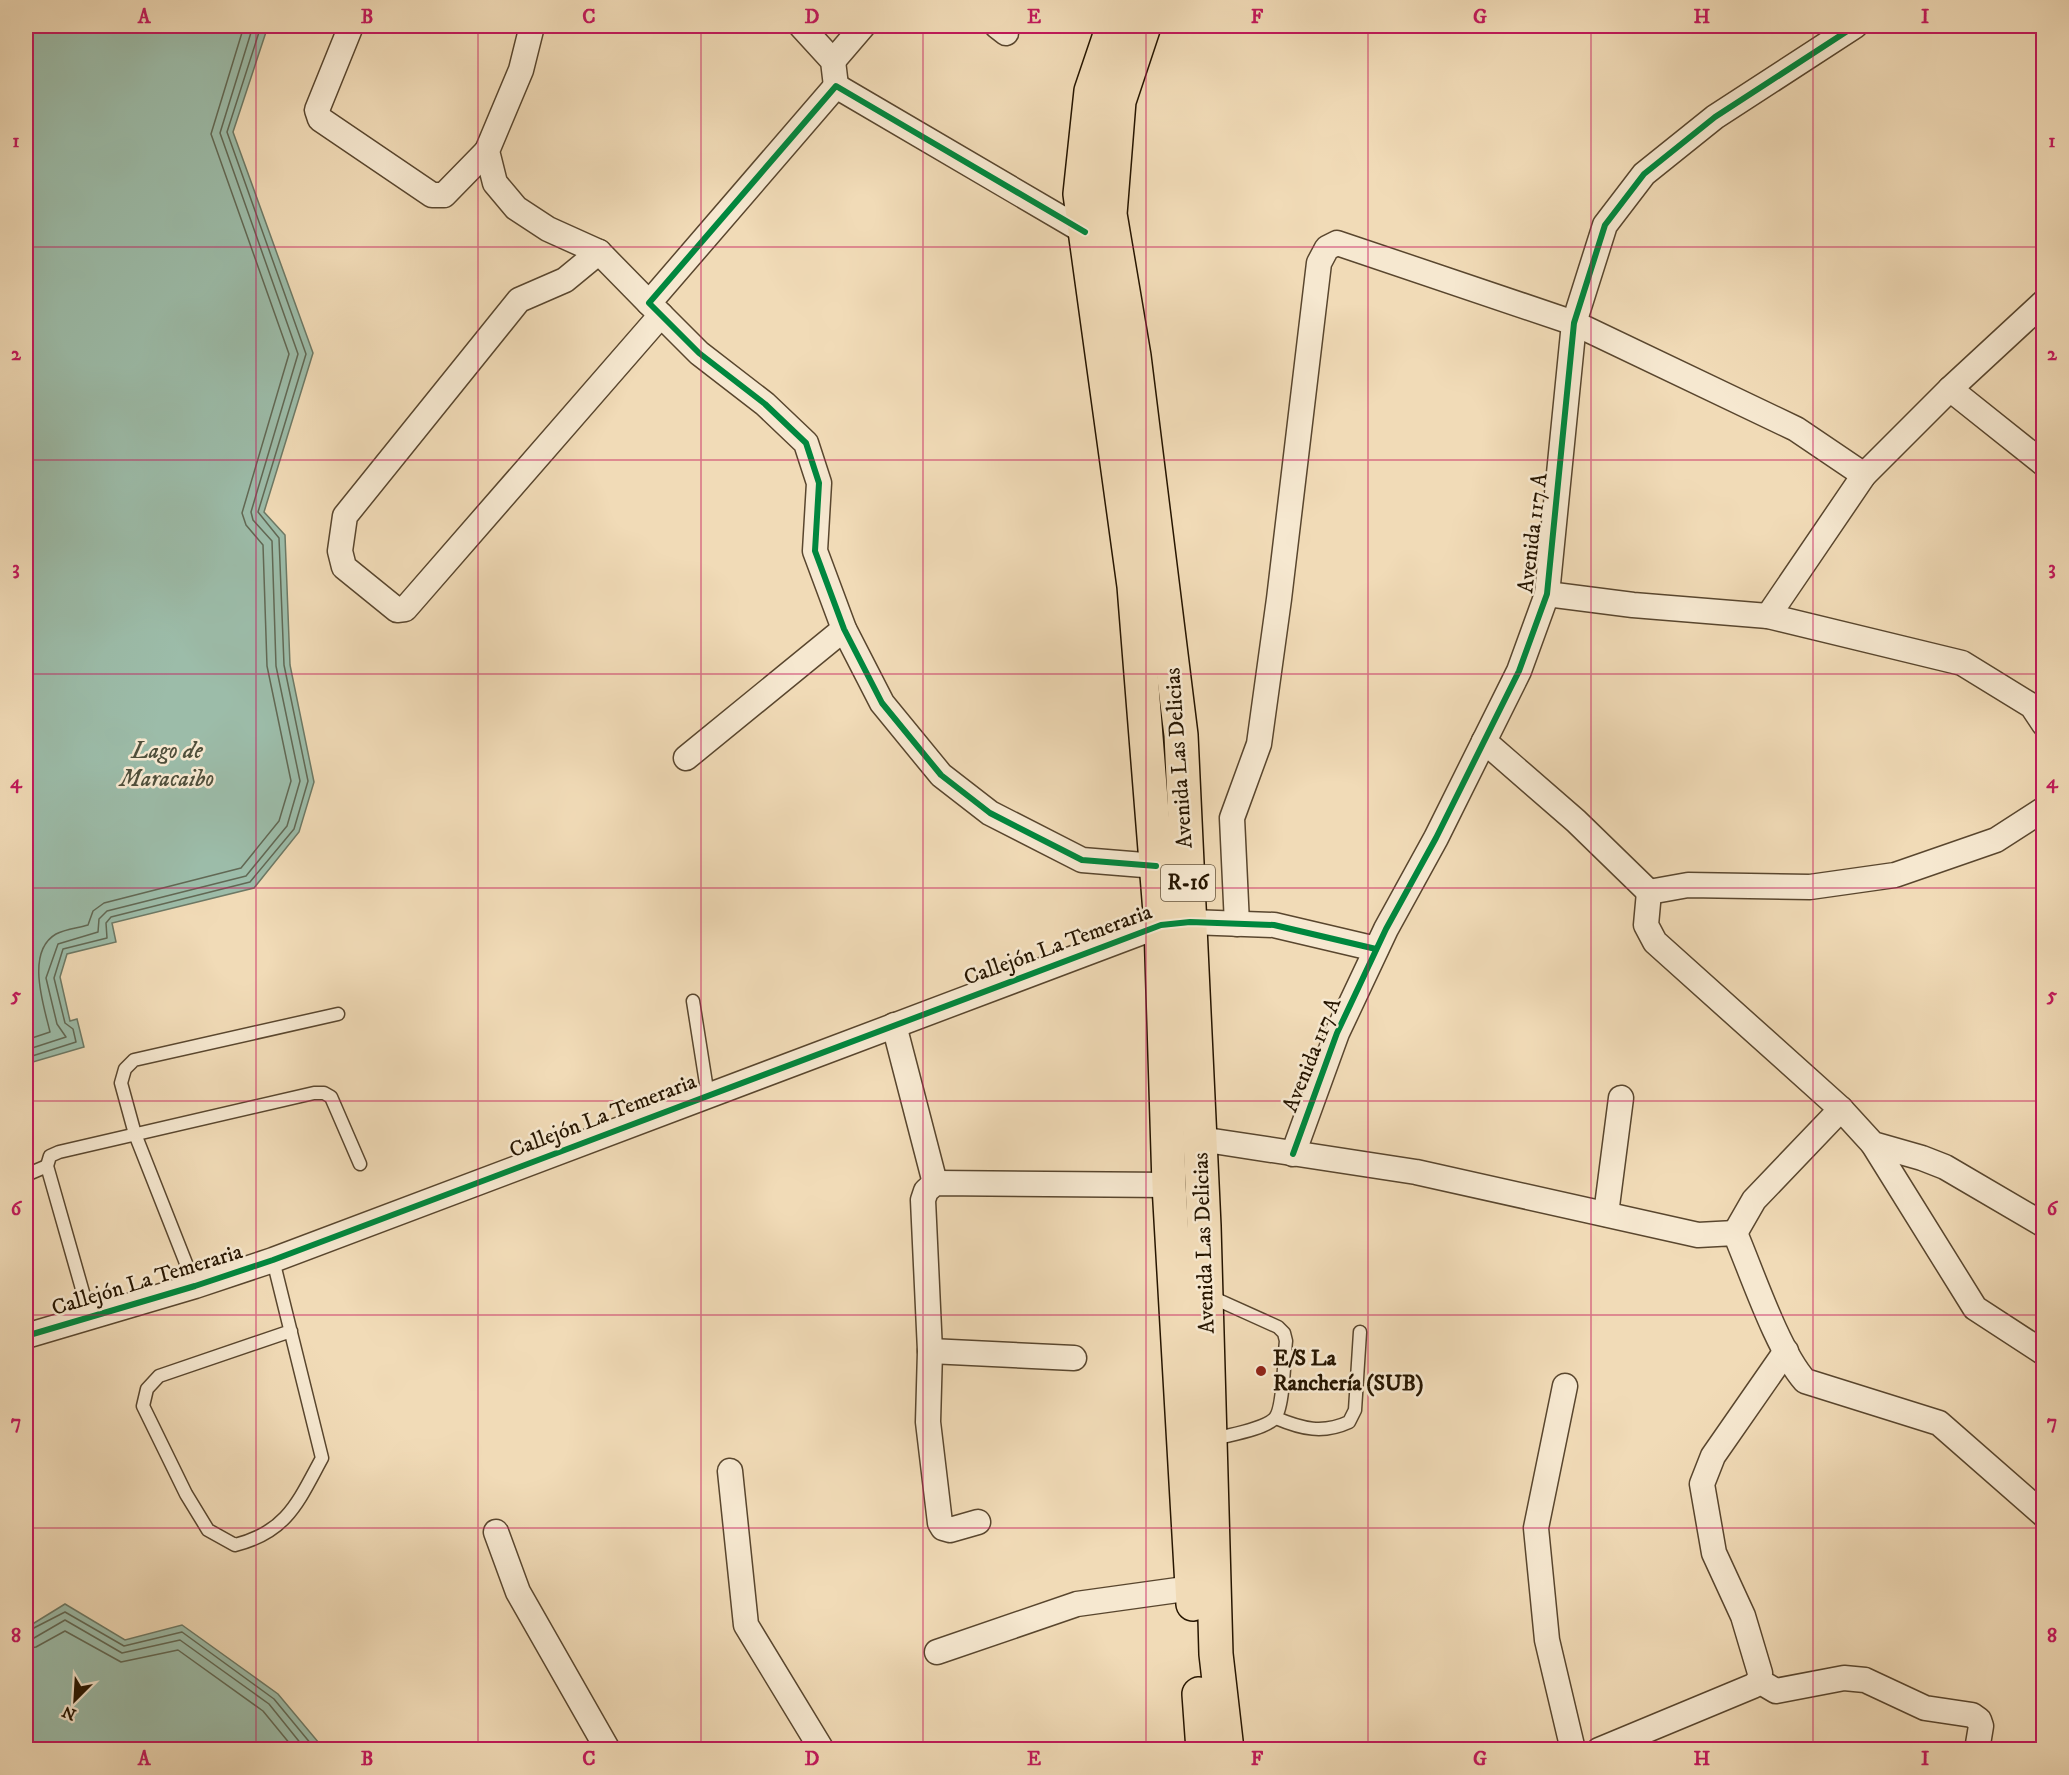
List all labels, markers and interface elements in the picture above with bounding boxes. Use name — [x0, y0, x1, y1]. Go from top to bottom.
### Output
text: A — [137, 5, 152, 30]
text: B — [361, 5, 373, 30]
text: C — [582, 5, 596, 30]
text: D — [805, 5, 820, 30]
text: E — [1027, 5, 1041, 30]
text: F — [1251, 5, 1264, 30]
text: G — [1473, 5, 1487, 30]
text: H — [1694, 5, 1711, 30]
text: I — [1921, 5, 1929, 30]
text: 1 — [12, 129, 20, 154]
text: 1 — [2048, 129, 2056, 154]
text: 2 — [11, 342, 22, 367]
text: 2 — [2047, 342, 2058, 367]
street label: Avenida 117 A — [1512, 470, 1554, 595]
text: 3 — [12, 556, 20, 581]
text: 3 — [2048, 556, 2056, 581]
street label: Avenida Las Delicias — [1159, 667, 1199, 849]
water label: Lago de Maracaibo — [118, 736, 214, 794]
text: 4 — [10, 770, 23, 795]
text: 4 — [2046, 770, 2059, 795]
road number: R-16 — [1161, 865, 1215, 901]
street label: Callejón La Temeraria — [960, 898, 1156, 992]
text: 5 — [10, 983, 21, 1008]
text: 5 — [2046, 983, 2057, 1008]
street label: Avenida 117 A — [1277, 993, 1348, 1116]
street label: Callejón La Temeraria — [506, 1068, 701, 1164]
street label: Avenida Las Delicias — [1187, 1152, 1221, 1334]
text: 6 — [11, 1197, 23, 1222]
text: 6 — [2047, 1197, 2059, 1222]
street label: Callejón La Temeraria — [48, 1238, 246, 1322]
place label: E/S La Ranchería (SUB) — [1273, 1345, 1424, 1397]
marker: E/S La Ranchería (SUB) — [1254, 1364, 1268, 1378]
text: 7 — [11, 1410, 21, 1435]
text: 7 — [2047, 1410, 2057, 1435]
text: 8 — [11, 1624, 21, 1649]
text: 8 — [2047, 1624, 2057, 1649]
north arrow — [45, 1670, 105, 1730]
text: N — [59, 1701, 79, 1725]
text: A — [137, 1747, 152, 1772]
text: B — [361, 1747, 373, 1772]
text: C — [582, 1747, 596, 1772]
text: D — [805, 1747, 820, 1772]
text: E — [1027, 1747, 1041, 1772]
text: F — [1251, 1747, 1264, 1772]
text: G — [1473, 1747, 1487, 1772]
text: H — [1694, 1747, 1711, 1772]
text: I — [1921, 1747, 1929, 1772]

